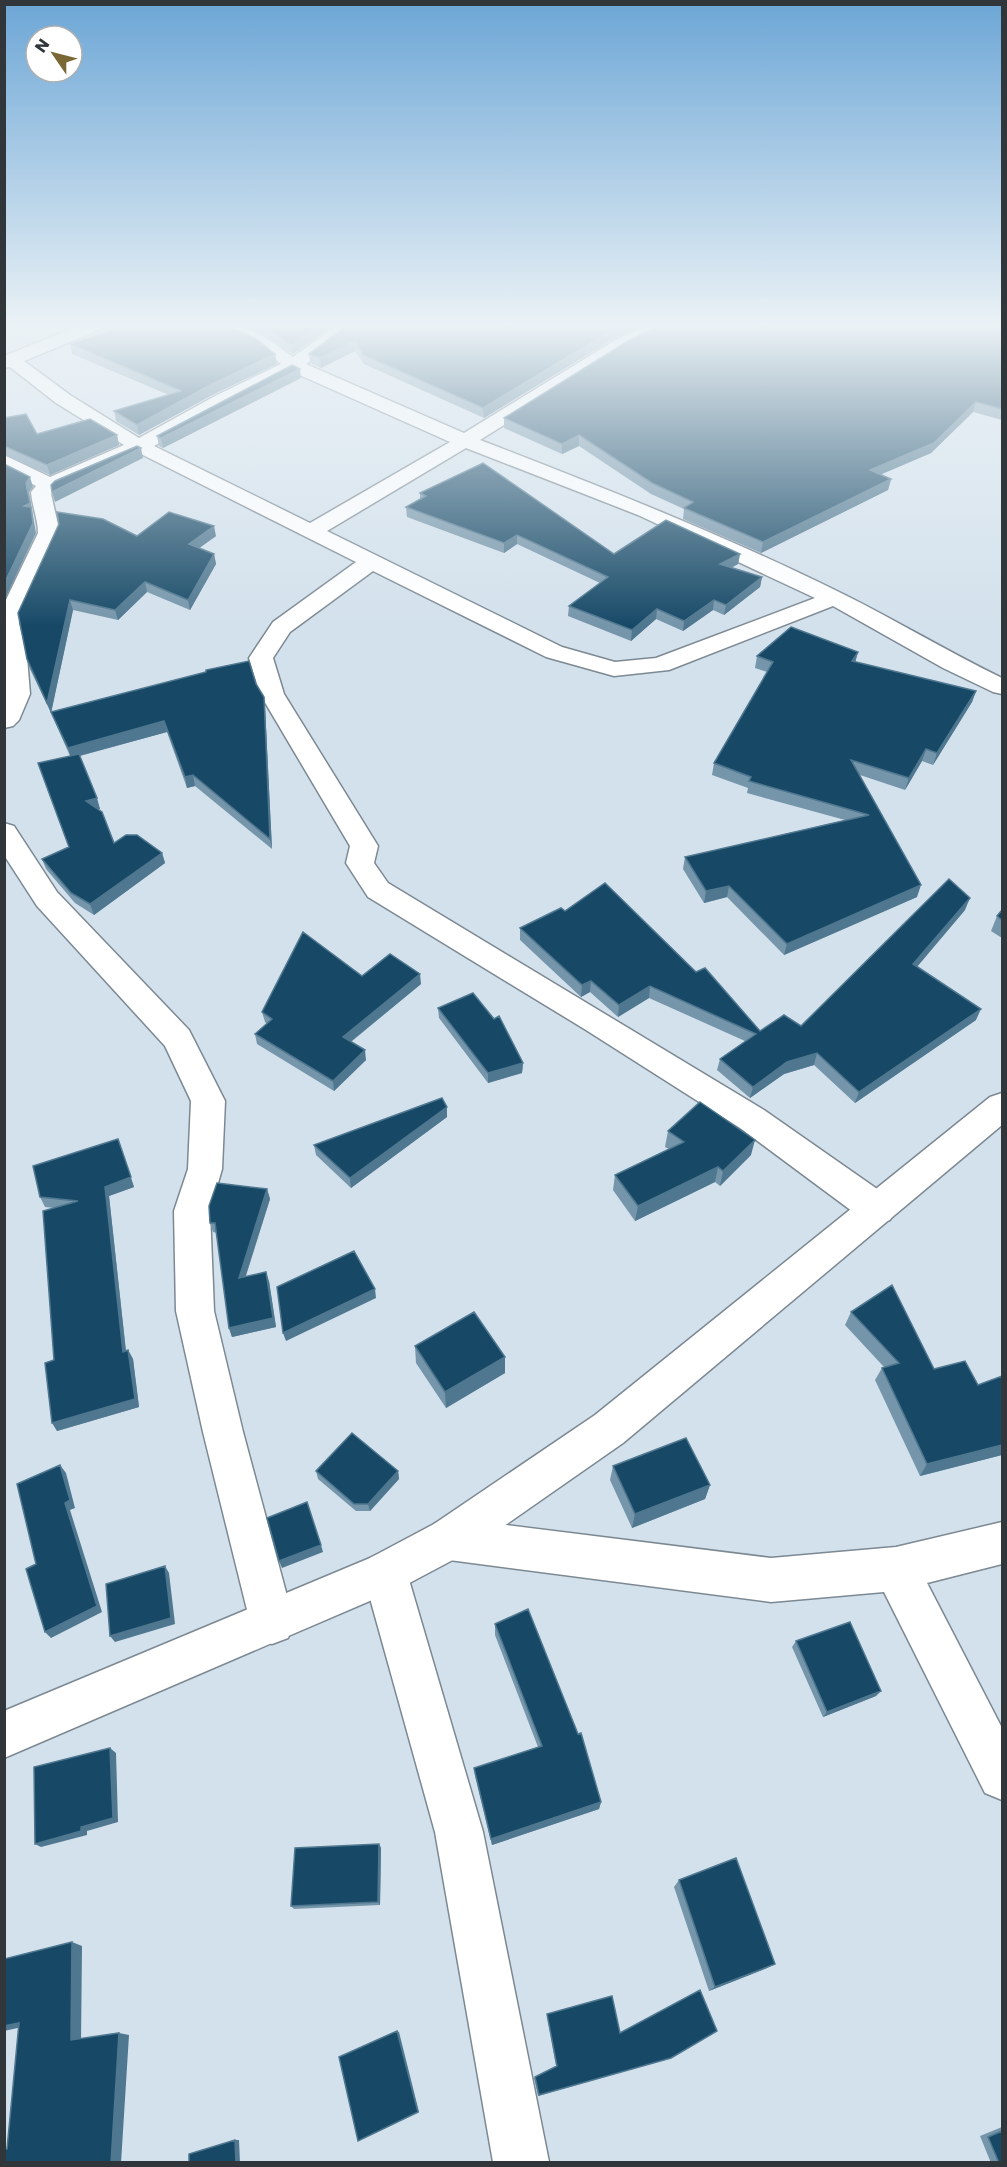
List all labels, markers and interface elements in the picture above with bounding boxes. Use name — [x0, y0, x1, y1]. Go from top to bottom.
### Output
north arrow — [24, 24, 84, 84]
text: N — [29, 34, 55, 57]

